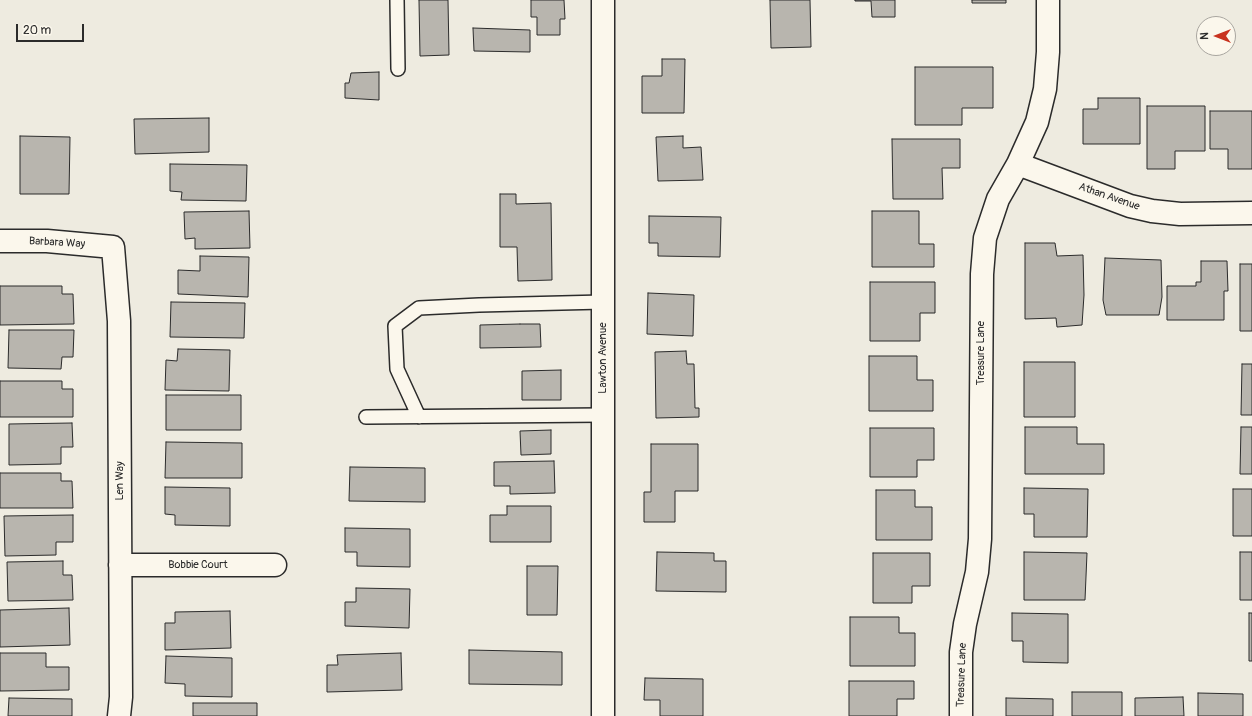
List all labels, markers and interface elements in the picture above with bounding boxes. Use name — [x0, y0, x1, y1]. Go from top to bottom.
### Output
scale bar — [18, 16, 86, 42]
north arrow — [1196, 16, 1236, 56]
text: 20 m — [23, 23, 51, 38]
text: N — [1198, 32, 1211, 40]
street label: Athan Avenue — [1077, 180, 1141, 214]
street label: Barbara Way — [28, 235, 86, 251]
street label: Treasure Lane — [974, 321, 988, 385]
street label: Lawton Avenue — [596, 322, 610, 394]
street label: Len Way — [113, 461, 127, 501]
street label: Bobbie Court — [168, 558, 228, 572]
street label: Treasure Lane — [954, 643, 970, 707]

